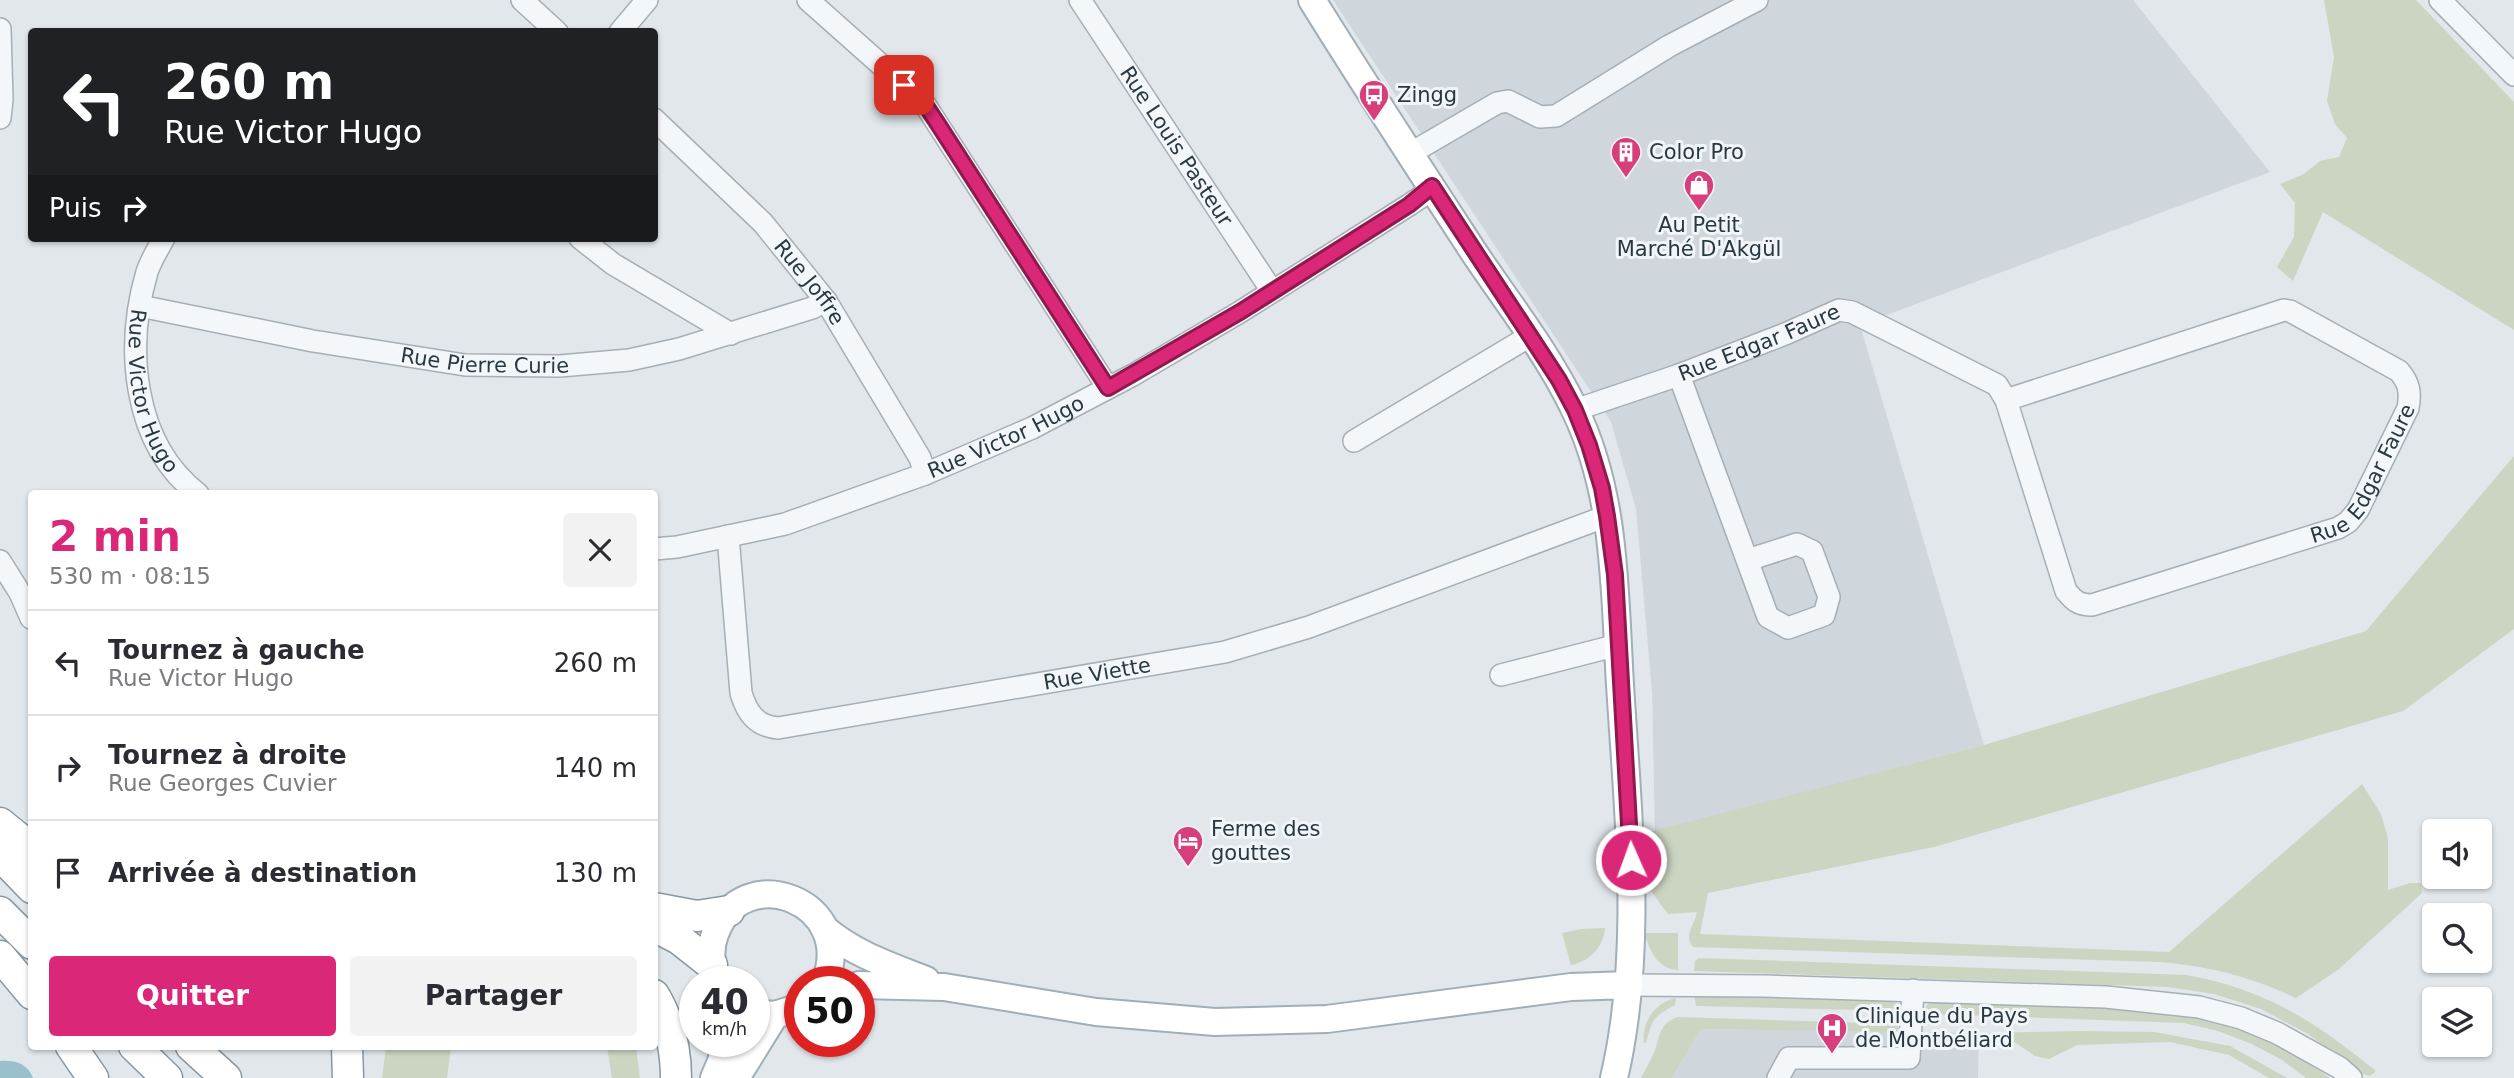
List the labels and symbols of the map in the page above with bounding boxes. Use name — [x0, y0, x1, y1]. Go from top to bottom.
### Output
pin — [874, 55, 934, 115]
street label: Rue Louis Pasteur — [1115, 62, 1238, 231]
bus stop icon: Zingg — [1357, 78, 1391, 122]
place label: Zingg — [1397, 83, 1457, 107]
building icon: Color Pro — [1609, 135, 1643, 179]
place label: Color Pro — [1649, 140, 1744, 164]
shop icon: Au Petit Marché D'Akgül — [1682, 168, 1716, 212]
place label: Au Petit Marché D'Akgül — [1617, 213, 1781, 261]
street label: Rue Joffre — [769, 235, 849, 329]
street label: Rue Edgar Faure — [1675, 299, 1844, 386]
street label: Rue Victor Hugo — [124, 308, 183, 478]
street label: Rue Pierre Curie — [399, 343, 570, 378]
street label: Rue Victor Hugo — [924, 391, 1088, 483]
street label: Rue Edgar Faure — [2307, 400, 2420, 548]
street label: Rue Viette — [1041, 653, 1153, 695]
place label: Ferme des gouttes — [1211, 817, 1320, 865]
position arrow — [1594, 823, 1668, 897]
hotel icon: Ferme des gouttes — [1171, 824, 1205, 868]
speed limit sign: 50 — [784, 966, 875, 1057]
place label: Clinique du Pays de Montbéliard — [1855, 1004, 2028, 1052]
hospital icon: Clinique du Pays de Montbéliard — [1815, 1011, 1849, 1055]

